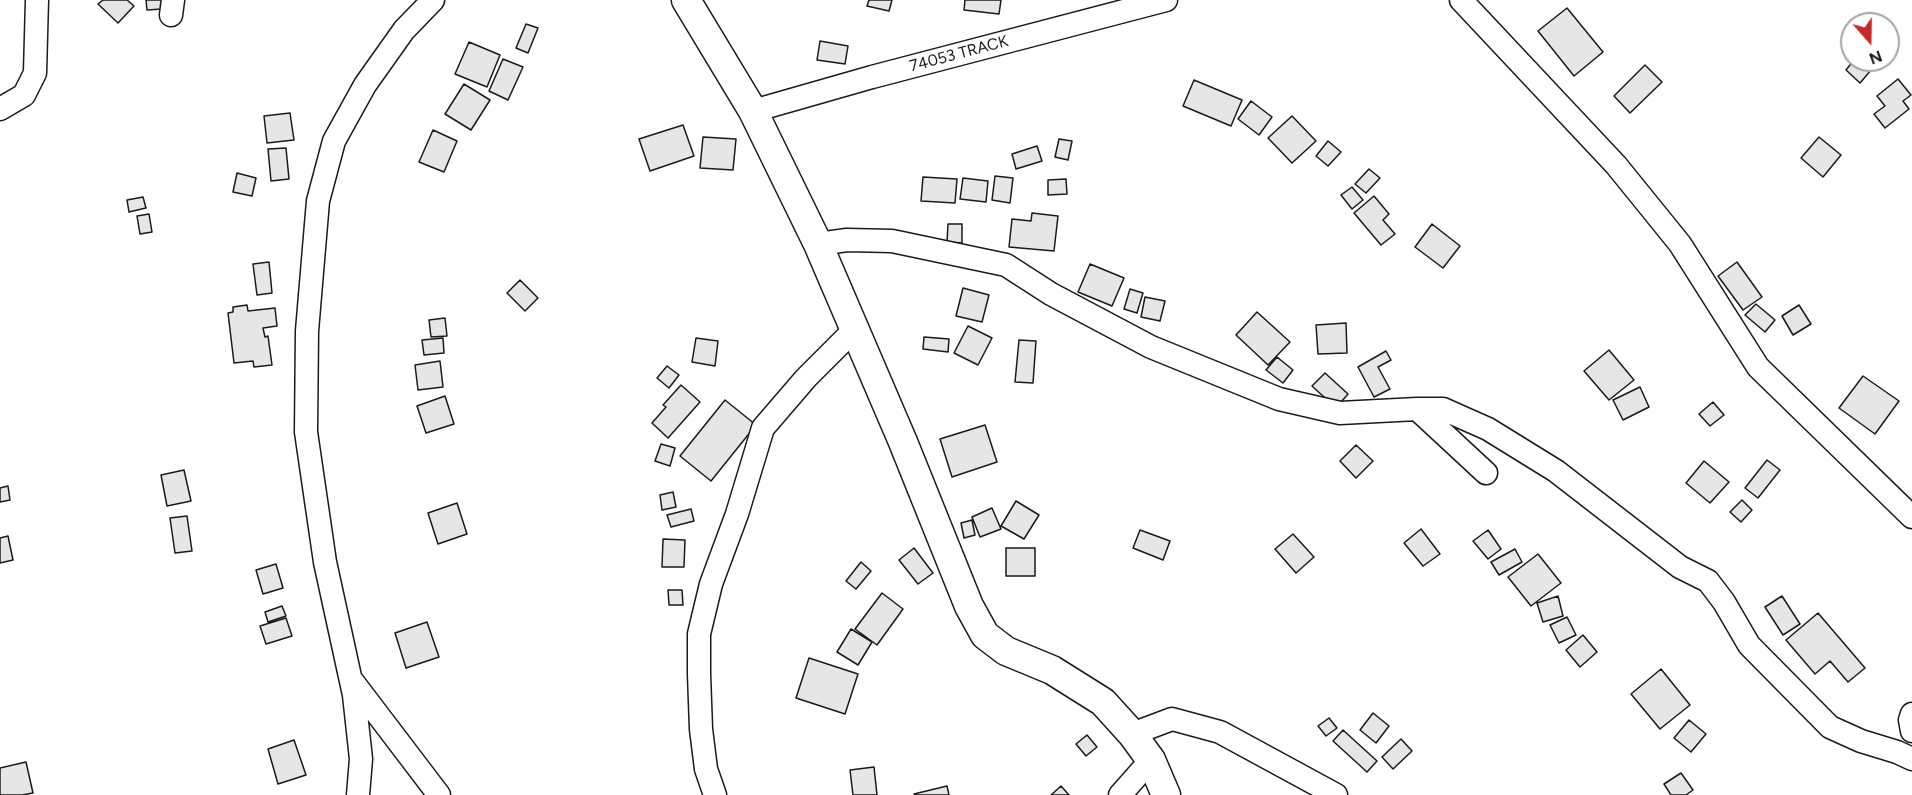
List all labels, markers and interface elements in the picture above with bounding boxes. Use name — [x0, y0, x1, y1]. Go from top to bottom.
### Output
north arrow — [1840, 12, 1900, 72]
street label: 74053 TRACK — [908, 32, 1010, 76]
text: N — [1867, 46, 1885, 69]

